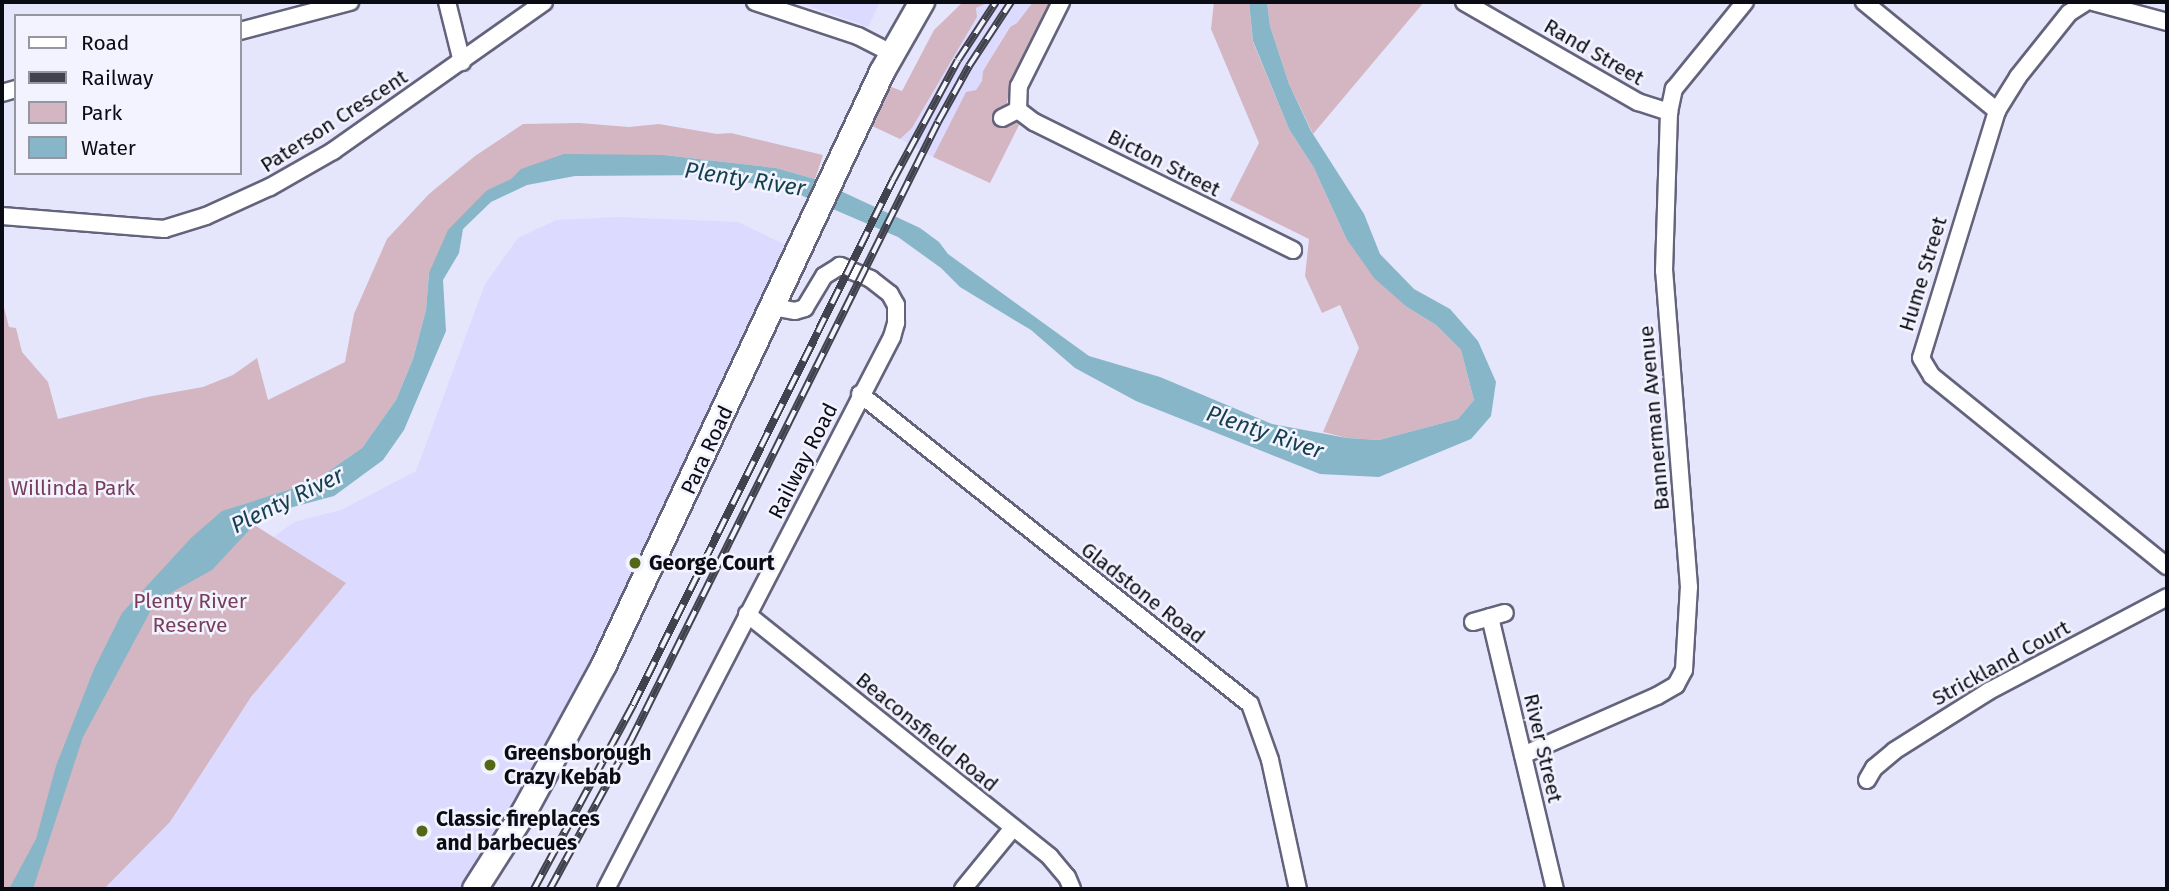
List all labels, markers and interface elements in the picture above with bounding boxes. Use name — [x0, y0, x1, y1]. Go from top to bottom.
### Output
street label: Rand Street — [1539, 13, 1649, 91]
legend — [14, 14, 242, 175]
text: Road — [81, 30, 129, 56]
street label: Paterson Crescent — [256, 64, 412, 178]
text: Railway — [81, 65, 153, 91]
text: Park — [81, 100, 122, 126]
street label: Bicton Street — [1103, 124, 1225, 202]
text: Water — [81, 135, 136, 161]
water label: Plenty River — [683, 156, 807, 202]
street label: Hume Street — [1894, 214, 1952, 334]
street label: Bannerman Avenue — [1633, 325, 1675, 511]
street label: Railway Road — [763, 399, 843, 523]
water label: Plenty River — [1203, 399, 1327, 465]
street label: Para Road — [675, 402, 739, 498]
water label: Plenty River — [226, 461, 348, 539]
park label: Willinda Park — [11, 475, 135, 501]
street label: Gladstone Road — [1076, 537, 1210, 649]
place label: George Court — [649, 550, 775, 576]
marker: George Court — [627, 555, 643, 571]
park label: Plenty River Reserve — [133, 588, 247, 638]
street label: Strickland Court — [1928, 615, 2074, 711]
street label: Beaconsfield Road — [851, 667, 1003, 797]
street label: River Street — [1518, 691, 1568, 805]
place label: Greensborough Crazy Kebab — [504, 740, 651, 790]
marker: Greensborough Crazy Kebab — [482, 757, 498, 773]
place label: Classic fireplaces and barbecues — [436, 806, 600, 856]
marker: Classic fireplaces and barbecues — [414, 823, 430, 839]

